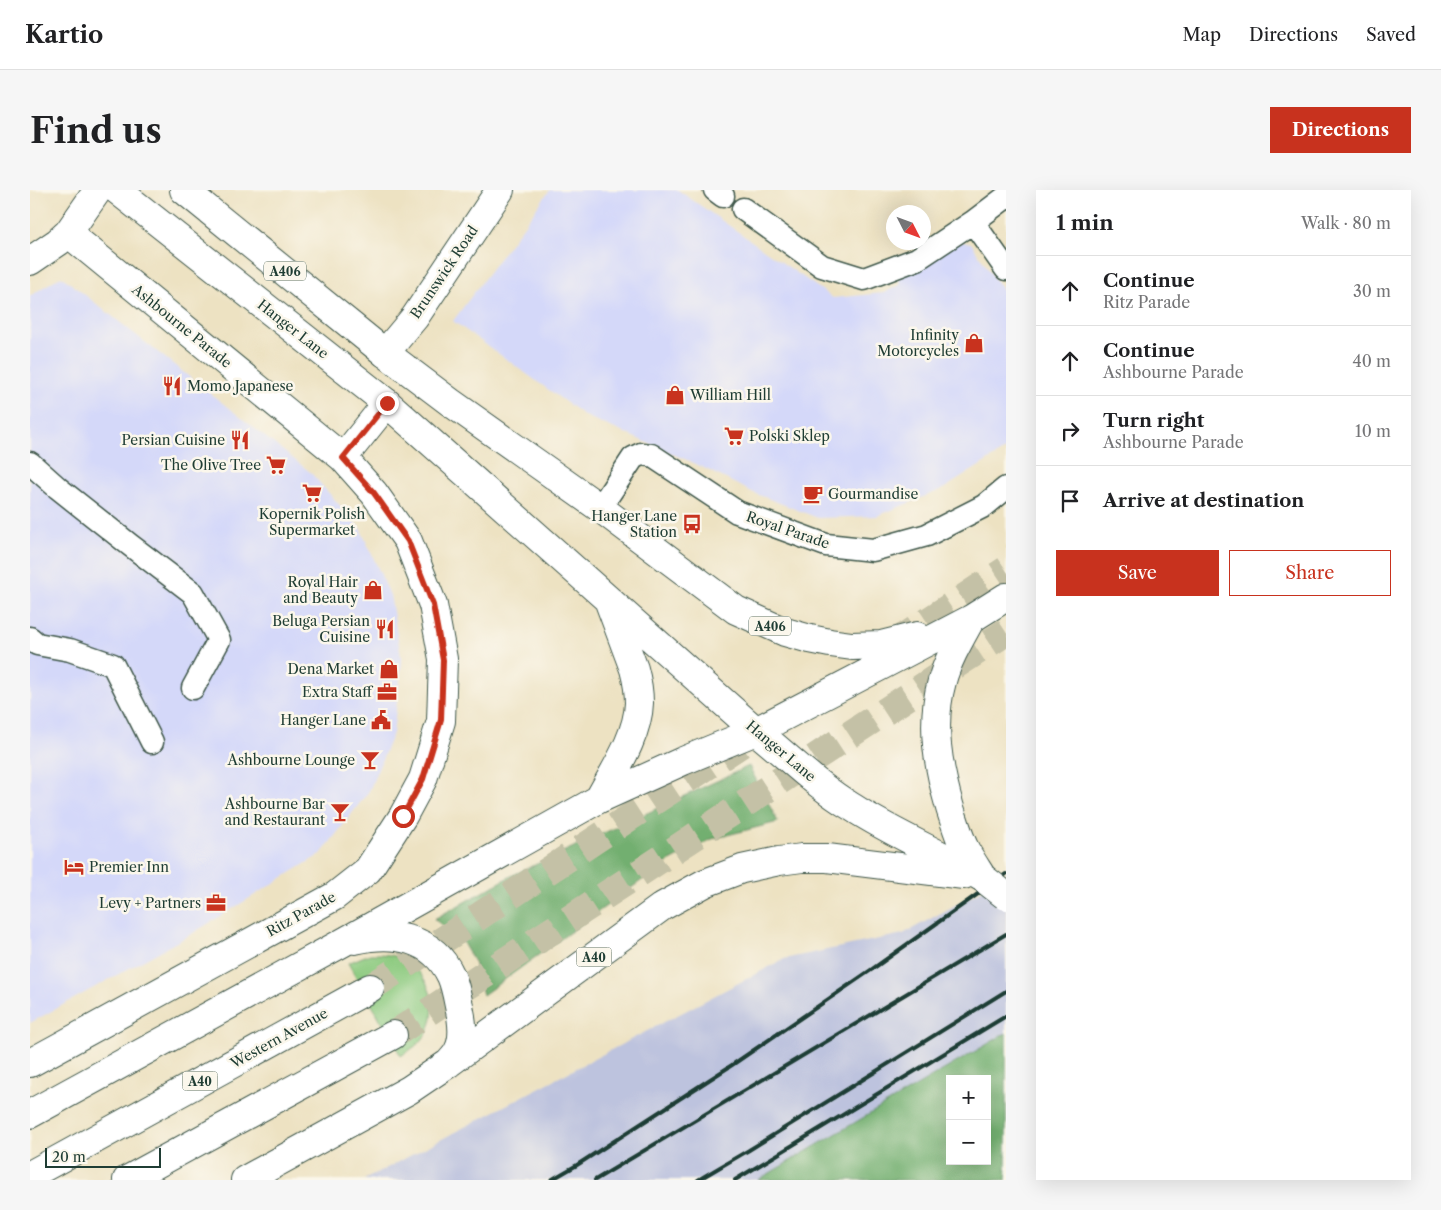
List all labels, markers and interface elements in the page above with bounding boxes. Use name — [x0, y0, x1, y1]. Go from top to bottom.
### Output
text: Kartio — [25, 20, 103, 49]
text: Map — [1182, 24, 1221, 46]
text: Directions — [1249, 24, 1338, 46]
text: Saved — [1366, 24, 1416, 46]
button: Directions — [1270, 107, 1411, 153]
text: Find us — [30, 109, 162, 152]
north arrow — [886, 205, 931, 250]
text: 1 min — [1056, 210, 1114, 235]
text: Walk · 80 m — [1301, 213, 1391, 233]
street label: Brunswick Road — [406, 222, 482, 322]
road number: A406 — [264, 262, 306, 280]
text: Continue — [1103, 269, 1195, 292]
icon: ahead — [1056, 277, 1084, 305]
street label: Ashbourne Parade — [128, 280, 236, 372]
text: 30 m — [1353, 281, 1391, 301]
text: Ritz Parade — [1103, 292, 1190, 312]
street label: Hanger Lane — [254, 296, 332, 363]
place label: Infinity Motorcycles — [877, 326, 959, 360]
shop icon: Infinity Motorcycles — [963, 332, 985, 354]
text: Continue — [1103, 339, 1195, 362]
icon: ahead — [1056, 347, 1084, 375]
text: 40 m — [1352, 351, 1391, 371]
text: Ashbourne Parade — [1103, 362, 1244, 382]
restaurant icon: Momo Japanese — [161, 375, 183, 397]
place label: Momo Japanese — [187, 377, 294, 395]
shop icon: William Hill — [664, 384, 686, 406]
place label: William Hill — [689, 386, 771, 404]
route end — [376, 392, 399, 415]
text: Turn right — [1103, 409, 1204, 432]
icon: right — [1056, 417, 1084, 445]
text: 10 m — [1355, 421, 1391, 441]
supermarket icon: Polski Sklep — [723, 425, 745, 447]
place label: Polski Sklep — [749, 427, 830, 445]
restaurant icon: Persian Cuisine — [229, 429, 251, 451]
place label: Persian Cuisine — [121, 431, 225, 449]
text: Ashbourne Parade — [1103, 432, 1244, 452]
supermarket icon: The Olive Tree — [265, 454, 287, 476]
place label: The Olive Tree — [161, 456, 261, 474]
supermarket icon: Kopernik Polish Supermarket — [301, 482, 323, 504]
cafe icon: Gourmandise — [802, 483, 824, 505]
place label: Gourmandise — [828, 485, 918, 503]
icon: arrive — [1056, 487, 1084, 515]
text: Arrive at destination — [1103, 489, 1304, 512]
place label: Kopernik Polish Supermarket — [259, 505, 366, 539]
place label: Hanger Lane Station — [591, 507, 677, 541]
street label: Royal Parade — [744, 507, 832, 553]
bus stop icon: Hanger Lane Station — [681, 513, 703, 535]
button: Save — [1056, 550, 1219, 596]
button: Share — [1229, 550, 1391, 596]
place label: Royal Hair and Beauty — [283, 573, 358, 607]
shop icon: Royal Hair and Beauty — [362, 579, 384, 601]
place label: Beluga Persian Cuisine — [272, 612, 370, 646]
road number: A406 — [749, 616, 791, 636]
restaurant icon: Beluga Persian Cuisine — [374, 618, 396, 640]
shop icon: Dena Market — [378, 658, 400, 680]
place label: Dena Market — [287, 660, 374, 678]
office icon: Extra Staff — [376, 681, 398, 703]
place label: Extra Staff — [302, 683, 374, 701]
public building icon: Hanger Lane — [370, 709, 392, 731]
place label: Hanger Lane — [280, 711, 366, 729]
street label: Hanger Lane — [742, 717, 820, 786]
bar icon: Ashbourne Lounge — [359, 749, 381, 771]
place label: Ashbourne Lounge — [227, 751, 355, 769]
place label: Ashbourne Bar and Restaurant — [224, 795, 325, 829]
bar icon: Ashbourne Bar and Restaurant — [329, 801, 351, 823]
route start — [392, 805, 415, 828]
hotel icon: Premier Inn — [63, 856, 85, 878]
place label: Premier Inn — [89, 858, 169, 876]
street label: Ritz Parade — [263, 888, 339, 940]
office icon: Levy + Partners — [205, 892, 227, 914]
place label: Levy + Partners — [99, 894, 201, 912]
road number: A40 — [576, 948, 612, 966]
street label: Western Avenue — [226, 1004, 331, 1073]
road number: A40 — [182, 1071, 218, 1090]
map controls — [946, 1075, 991, 1165]
button: + — [946, 1075, 991, 1120]
button: − — [946, 1120, 991, 1165]
scale bar — [45, 1145, 161, 1168]
text: 20 m — [52, 1148, 86, 1166]

